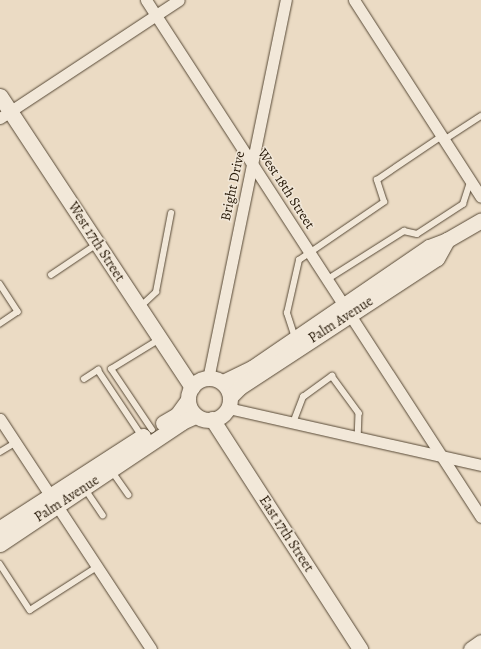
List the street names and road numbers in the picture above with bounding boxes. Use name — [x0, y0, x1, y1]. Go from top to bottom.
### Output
street label: West 18th Street — [254, 146, 318, 232]
street label: Bright Drive — [217, 150, 249, 222]
street label: West 17th Street — [64, 199, 128, 285]
street label: Palm Avenue — [306, 293, 376, 347]
street label: Palm Avenue — [32, 472, 102, 526]
street label: East 17th Street — [255, 493, 317, 575]

